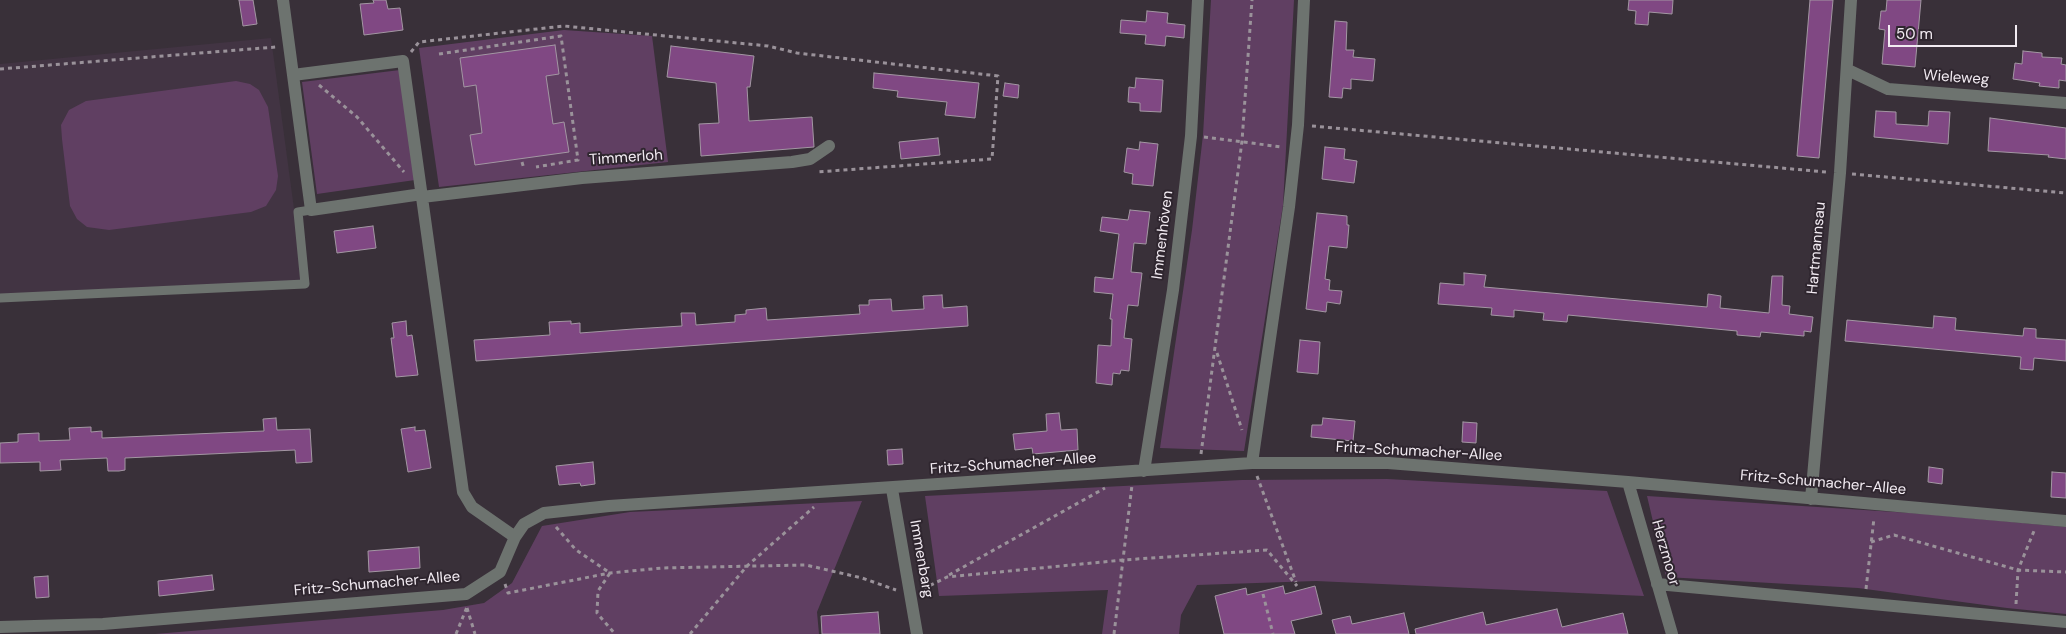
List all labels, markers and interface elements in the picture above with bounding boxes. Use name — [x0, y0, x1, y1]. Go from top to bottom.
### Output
scale bar — [1891, 15, 2020, 47]
text: 50 m — [1896, 24, 1933, 44]
street label: Wieleweg — [1922, 67, 1990, 89]
street label: Timmerloh — [589, 146, 663, 170]
street label: Immenhöven — [1149, 190, 1177, 280]
street label: Hartmannsau — [1804, 201, 1830, 295]
street label: Fritz-Schumacher-Allee — [1335, 439, 1503, 465]
street label: Fritz-Schumacher-Allee — [929, 449, 1097, 479]
street label: Fritz-Schumacher-Allee — [1739, 467, 1907, 499]
street label: Herzmoor — [1647, 518, 1683, 588]
street label: Immenbarg — [905, 519, 937, 599]
street label: Fritz-Schumacher-Allee — [293, 568, 461, 600]

